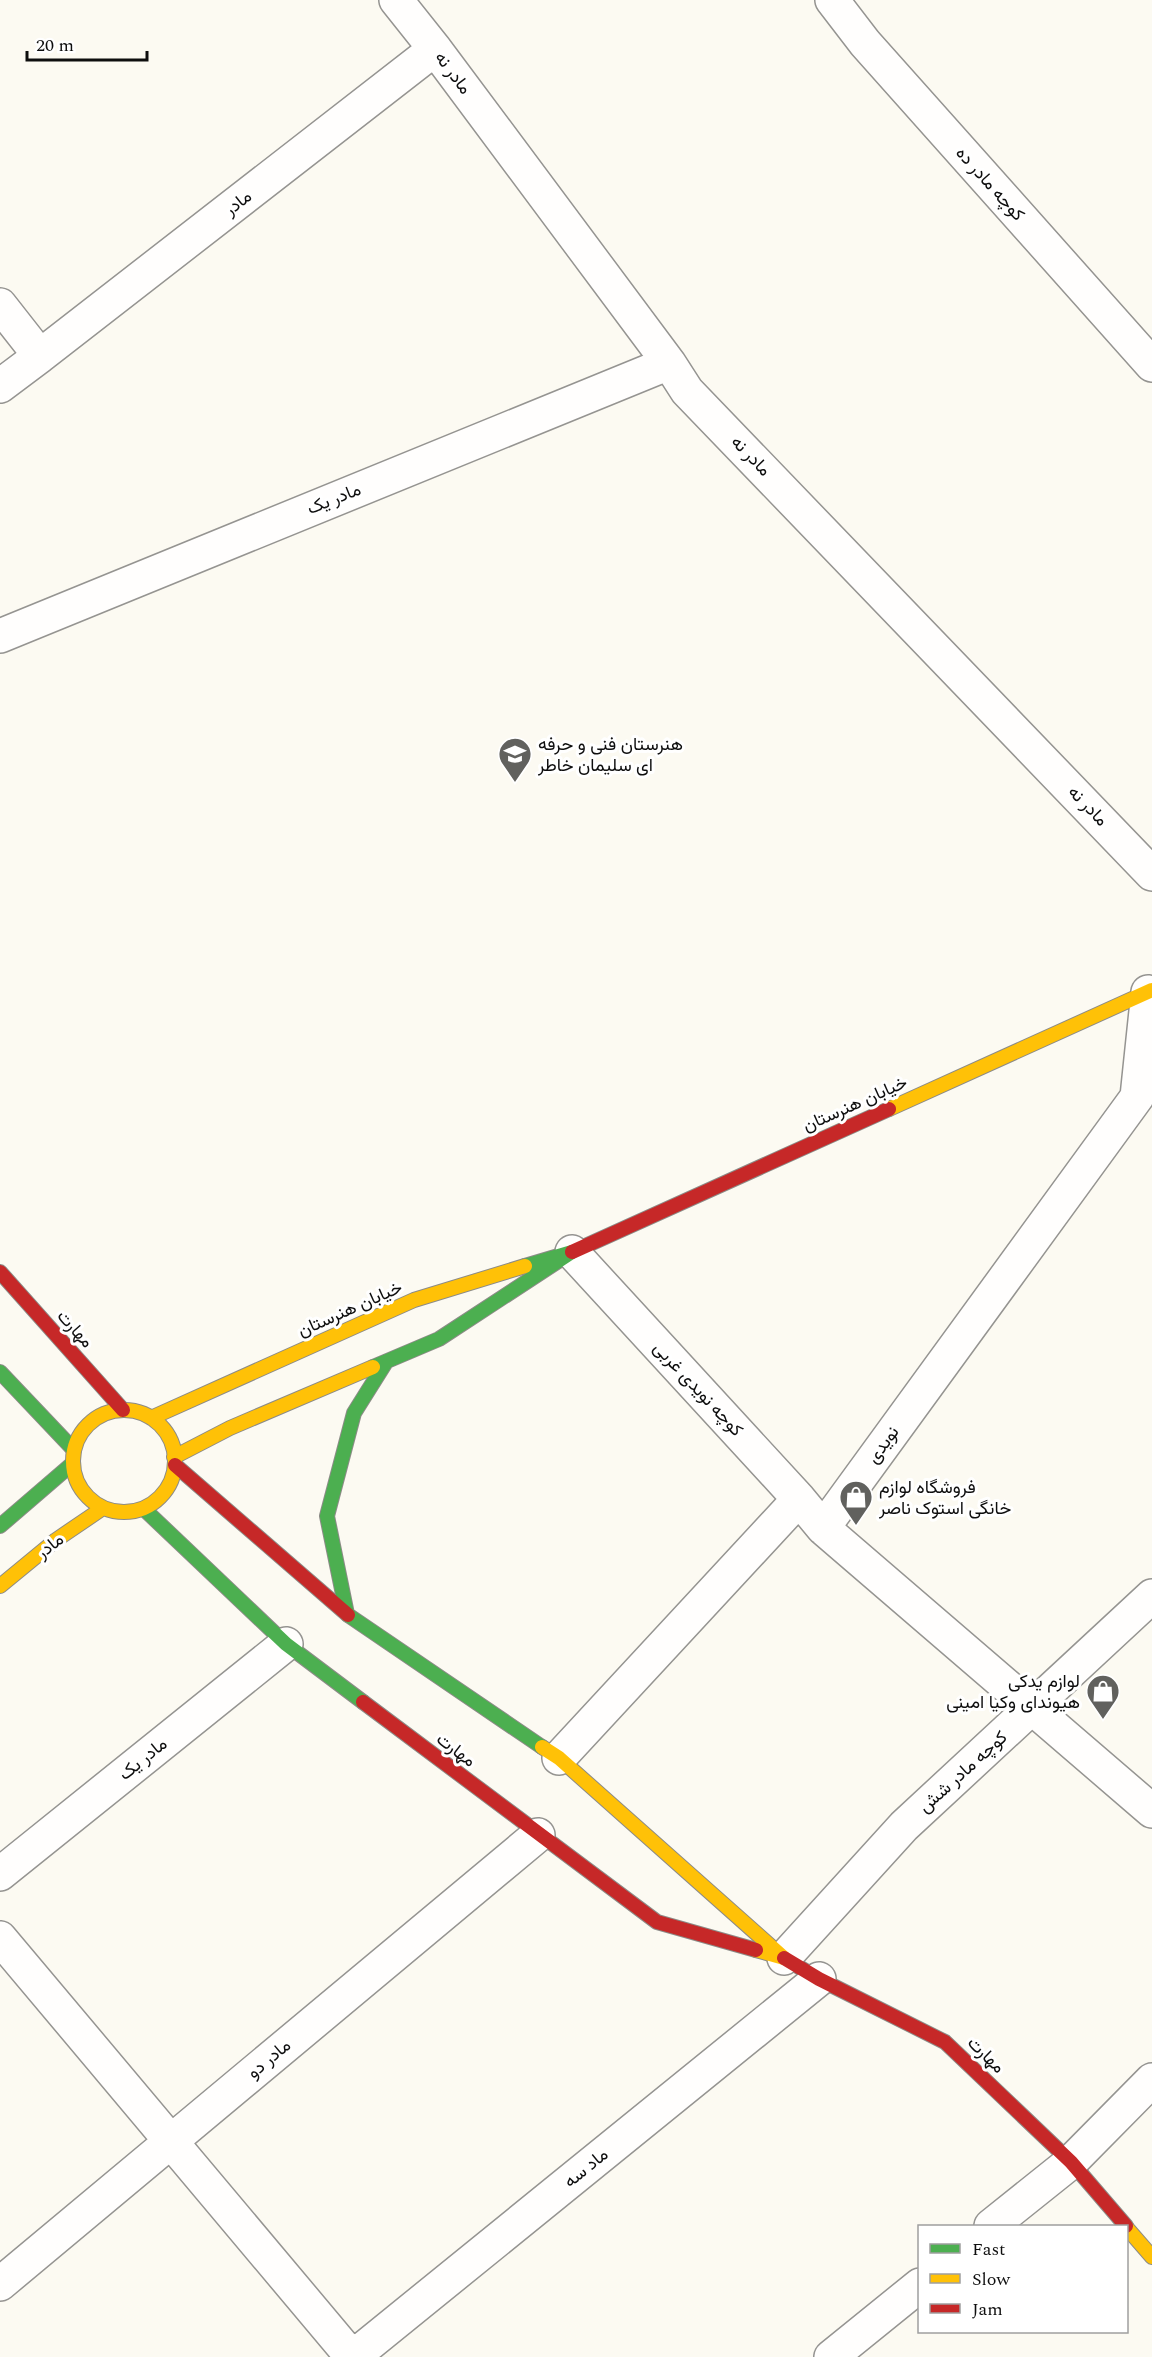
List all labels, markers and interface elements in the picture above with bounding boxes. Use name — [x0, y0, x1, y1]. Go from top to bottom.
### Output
scale bar — [27, 24, 147, 62]
text: 20 m — [36, 32, 74, 59]
street label: مادر نه — [428, 46, 478, 100]
street label: کوچه مادر ده — [949, 141, 1031, 227]
street label: مادر — [217, 183, 258, 223]
street label: مادر نه — [725, 429, 777, 483]
street label: مادر یک — [303, 476, 365, 522]
place label: هنرستان فنی و حرفه ای سلیمان خاطر — [537, 731, 683, 779]
school or university icon: هنرستان فنی و حرفه ای سلیمان خاطر — [497, 736, 533, 783]
street label: مادر نه — [1062, 779, 1114, 833]
street label: خیابان هنرستان — [798, 1069, 912, 1139]
street label: خیابان هنرستان — [293, 1274, 407, 1344]
street label: مهارت — [50, 1304, 100, 1354]
street label: کوچه نویدی غربی — [647, 1335, 749, 1443]
street label: نویدی — [860, 1420, 906, 1470]
place label: فروشگاه لوازم خانگى استوک ناصر — [878, 1474, 1011, 1522]
shop icon: فروشگاه لوازم خانگى استوک ناصر — [838, 1479, 874, 1526]
street label: مادر — [29, 1526, 70, 1566]
place label: لوازم یدکى هیونداى وکیا امینى — [946, 1668, 1080, 1716]
shop icon: لوازم یدکى هیونداى وکیا امینى — [1085, 1673, 1121, 1720]
street label: کوچه مادر شش — [912, 1725, 1014, 1819]
street label: مهارت — [430, 1726, 482, 1774]
street label: مادر یک — [113, 1731, 173, 1787]
street label: مهارت — [961, 2030, 1011, 2080]
street label: مادر دو — [241, 2033, 297, 2085]
street label: ماد سه — [558, 2141, 614, 2195]
legend — [918, 2225, 1128, 2333]
text: Fast — [972, 2236, 1005, 2263]
text: Slow — [972, 2266, 1011, 2293]
text: Jam — [972, 2296, 1003, 2323]

